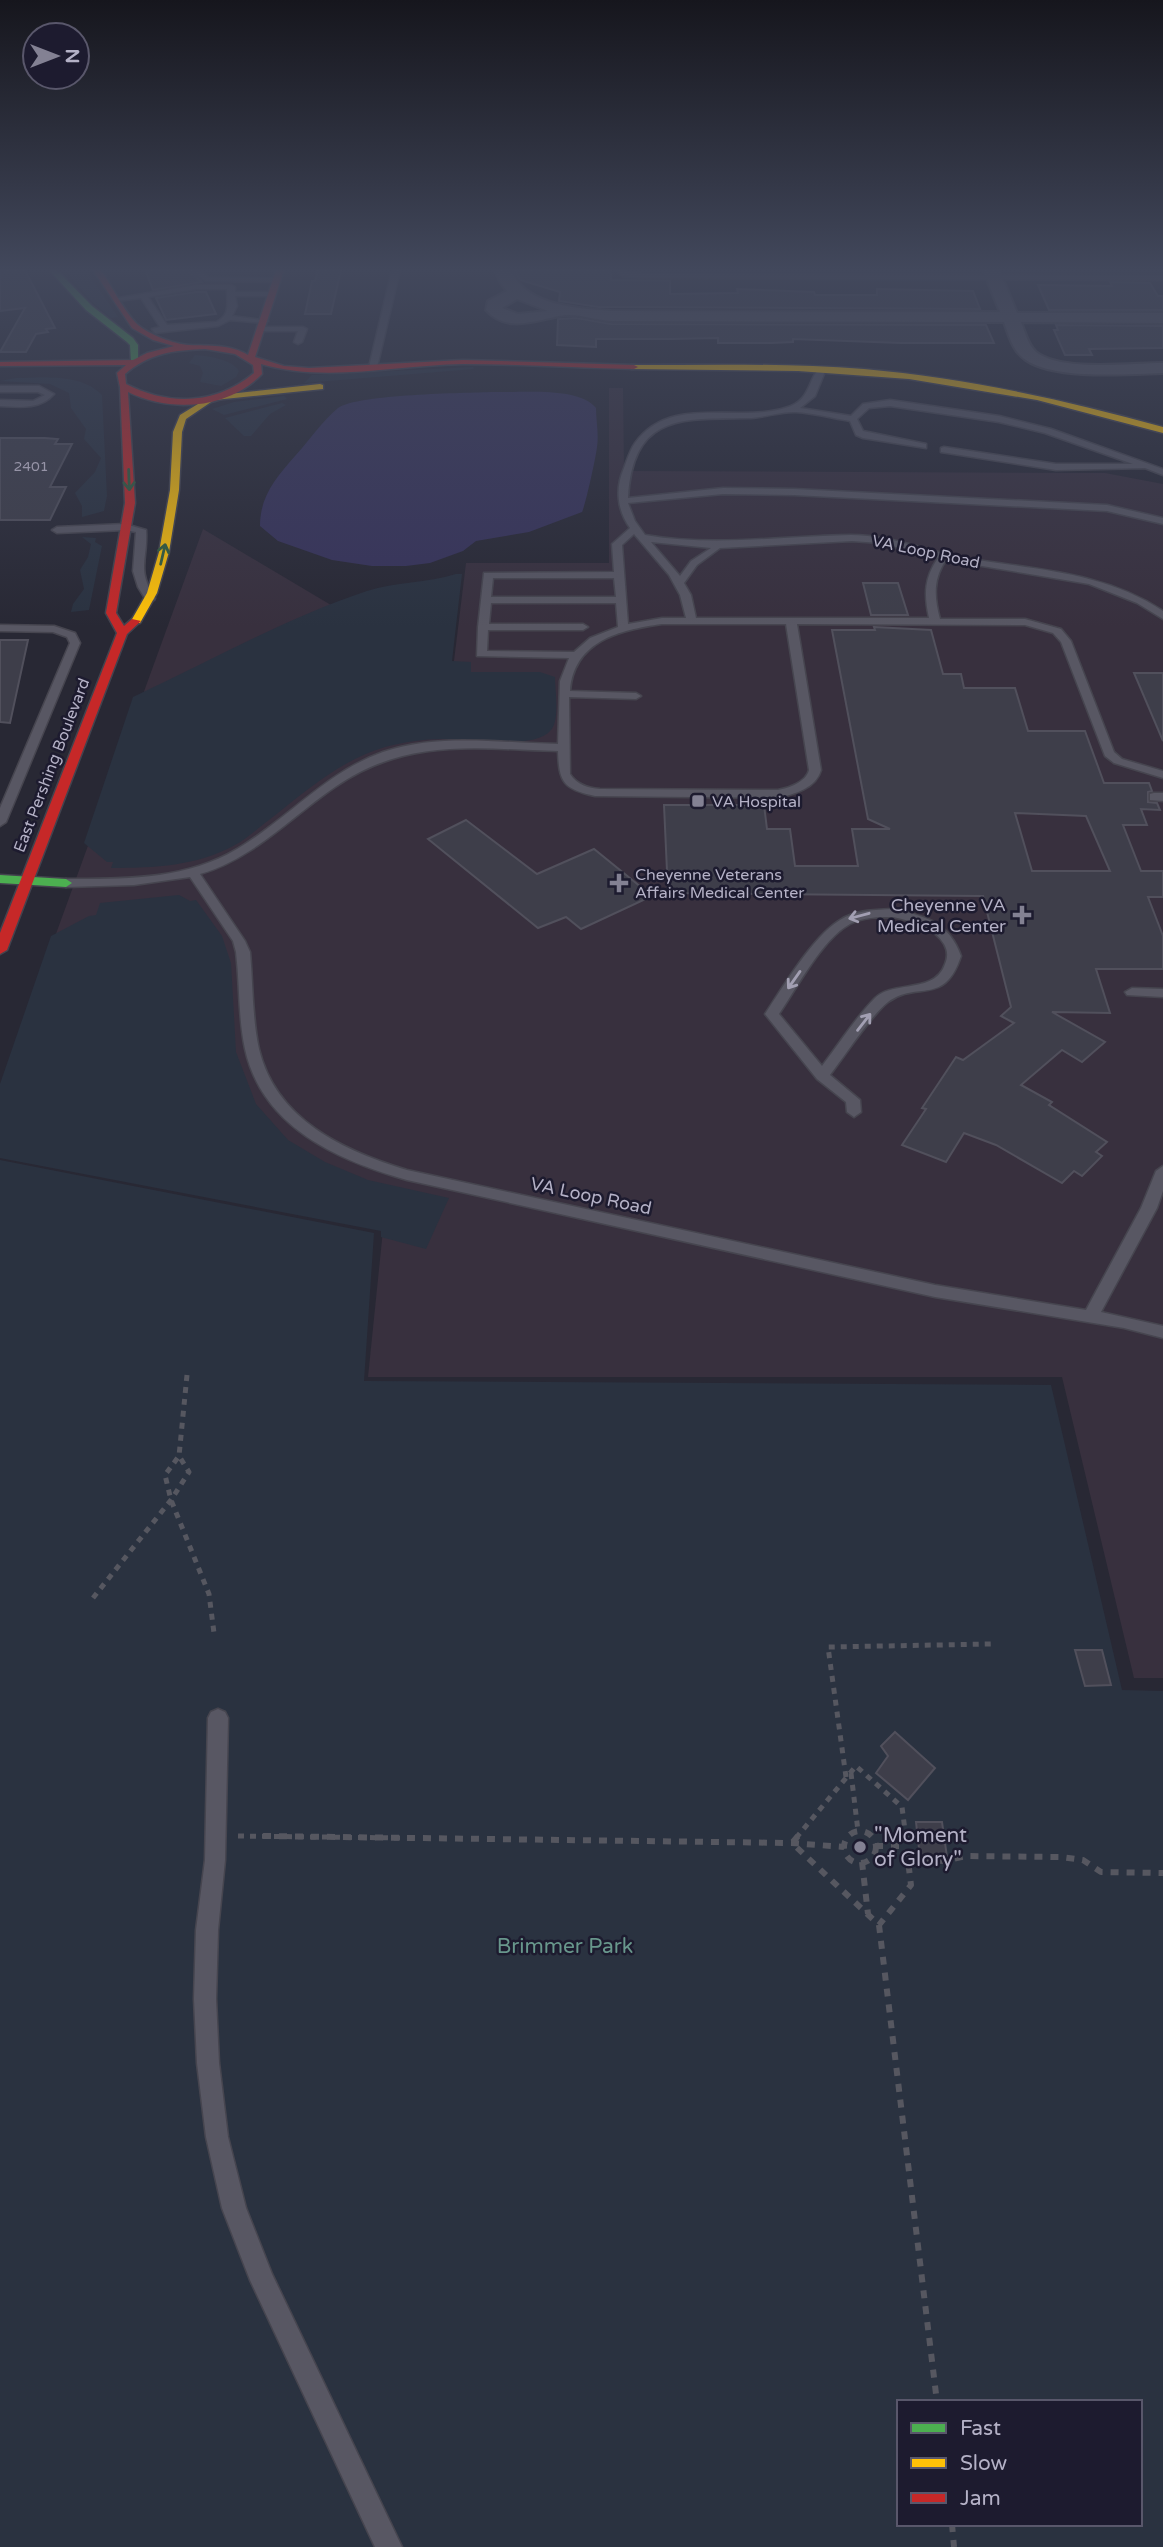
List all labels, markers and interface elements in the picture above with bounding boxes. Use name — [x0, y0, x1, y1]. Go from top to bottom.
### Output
north arrow — [21, 21, 91, 91]
text: N — [61, 48, 83, 64]
house number: 2401 — [13, 458, 49, 475]
one-way arrow — [122, 468, 136, 491]
street label: VA Loop Road — [870, 531, 981, 573]
one-way arrow — [157, 543, 170, 565]
street label: East Pershing Boulevard — [9, 675, 94, 855]
place label: VA Hospital — [712, 792, 801, 812]
marker: VA Hospital — [690, 793, 706, 809]
place label: Cheyenne Veterans Affairs Medical Center — [635, 865, 805, 903]
marker: Cheyenne Veterans Affairs Medical Center — [609, 873, 629, 893]
place label: Cheyenne VA Medical Center — [877, 894, 1006, 937]
marker: Cheyenne VA Medical Center — [1012, 905, 1032, 925]
one-way arrow — [848, 910, 870, 923]
one-way arrow — [787, 970, 801, 989]
one-way arrow — [856, 1013, 871, 1032]
street label: VA Loop Road — [528, 1172, 654, 1220]
place label: "Moment of Glory" — [874, 1823, 967, 1872]
marker: "Moment of Glory" — [852, 1839, 868, 1855]
park label: Brimmer Park — [497, 1934, 633, 1959]
legend — [897, 2400, 1142, 2526]
text: Fast — [960, 2416, 1001, 2441]
text: Slow — [960, 2451, 1008, 2476]
text: Jam — [960, 2486, 1001, 2511]

